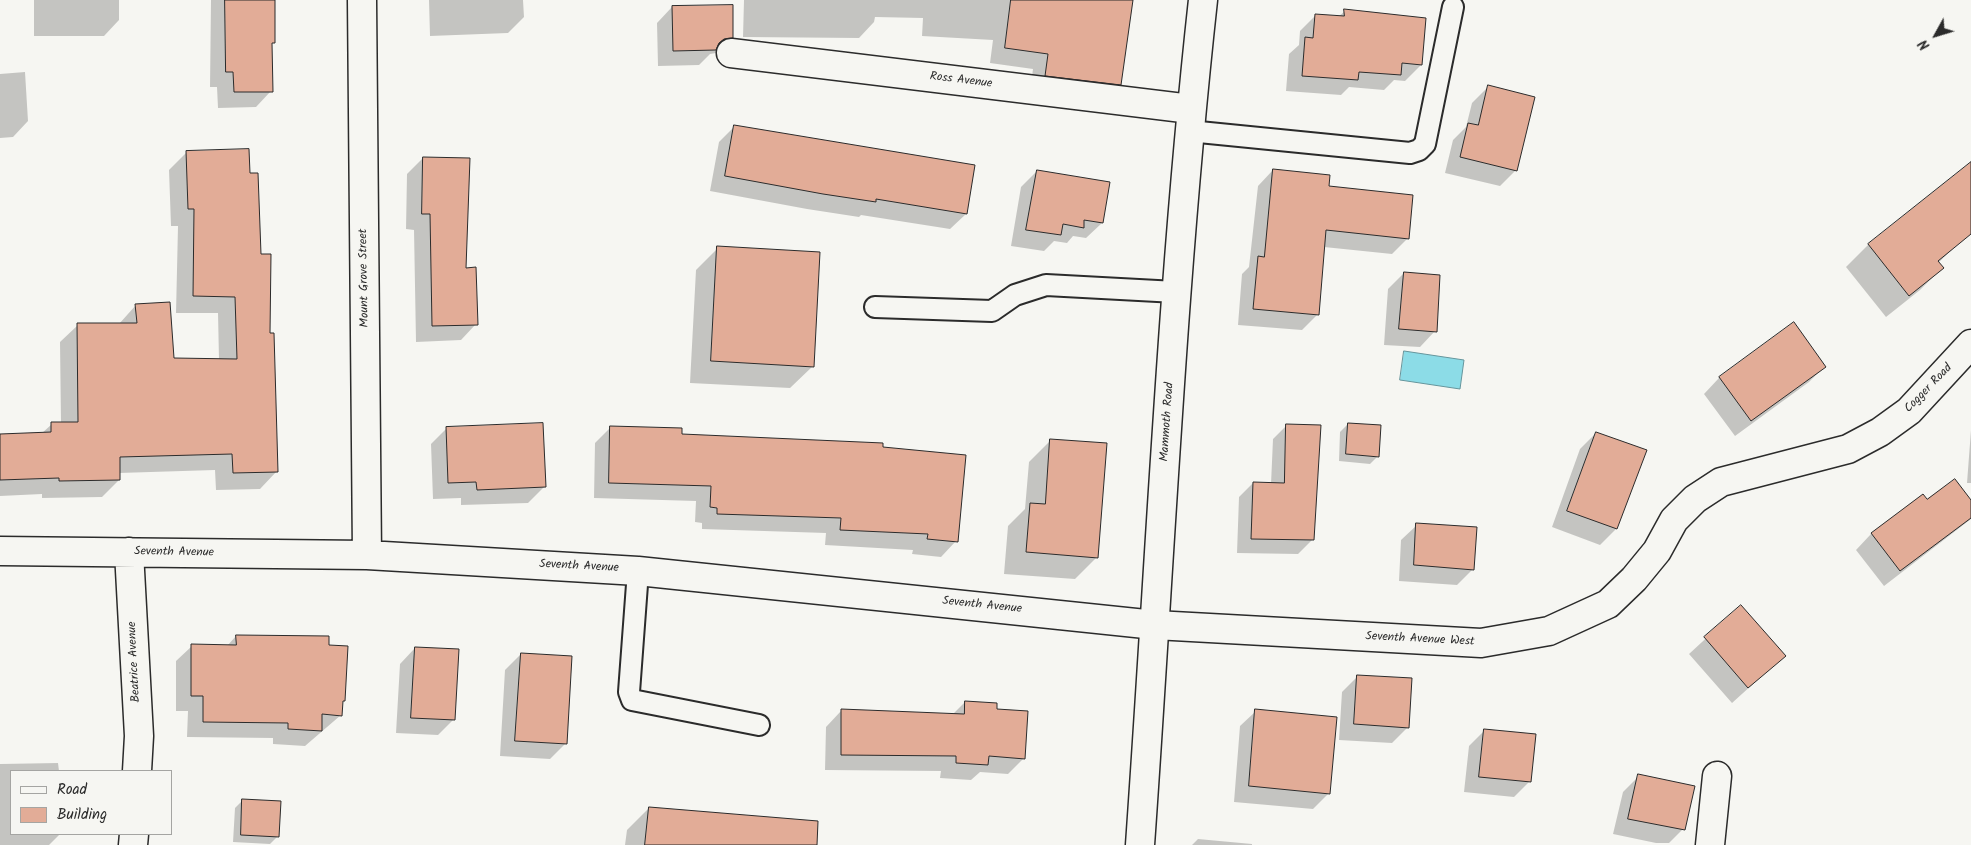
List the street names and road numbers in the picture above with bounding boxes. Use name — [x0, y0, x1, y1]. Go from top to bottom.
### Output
street label: Ross Avenue — [929, 70, 993, 92]
street label: Mount Grove Street — [357, 228, 373, 328]
street label: Cogger Road — [1902, 362, 1956, 416]
street label: Mammoth Road — [1158, 382, 1178, 462]
street label: Seventh Avenue — [134, 545, 214, 561]
street label: Seventh Avenue — [539, 558, 619, 576]
street label: Seventh Avenue — [942, 595, 1022, 617]
street label: Beatrice Avenue — [126, 621, 144, 703]
street label: Seventh Avenue West — [1365, 630, 1475, 650]

